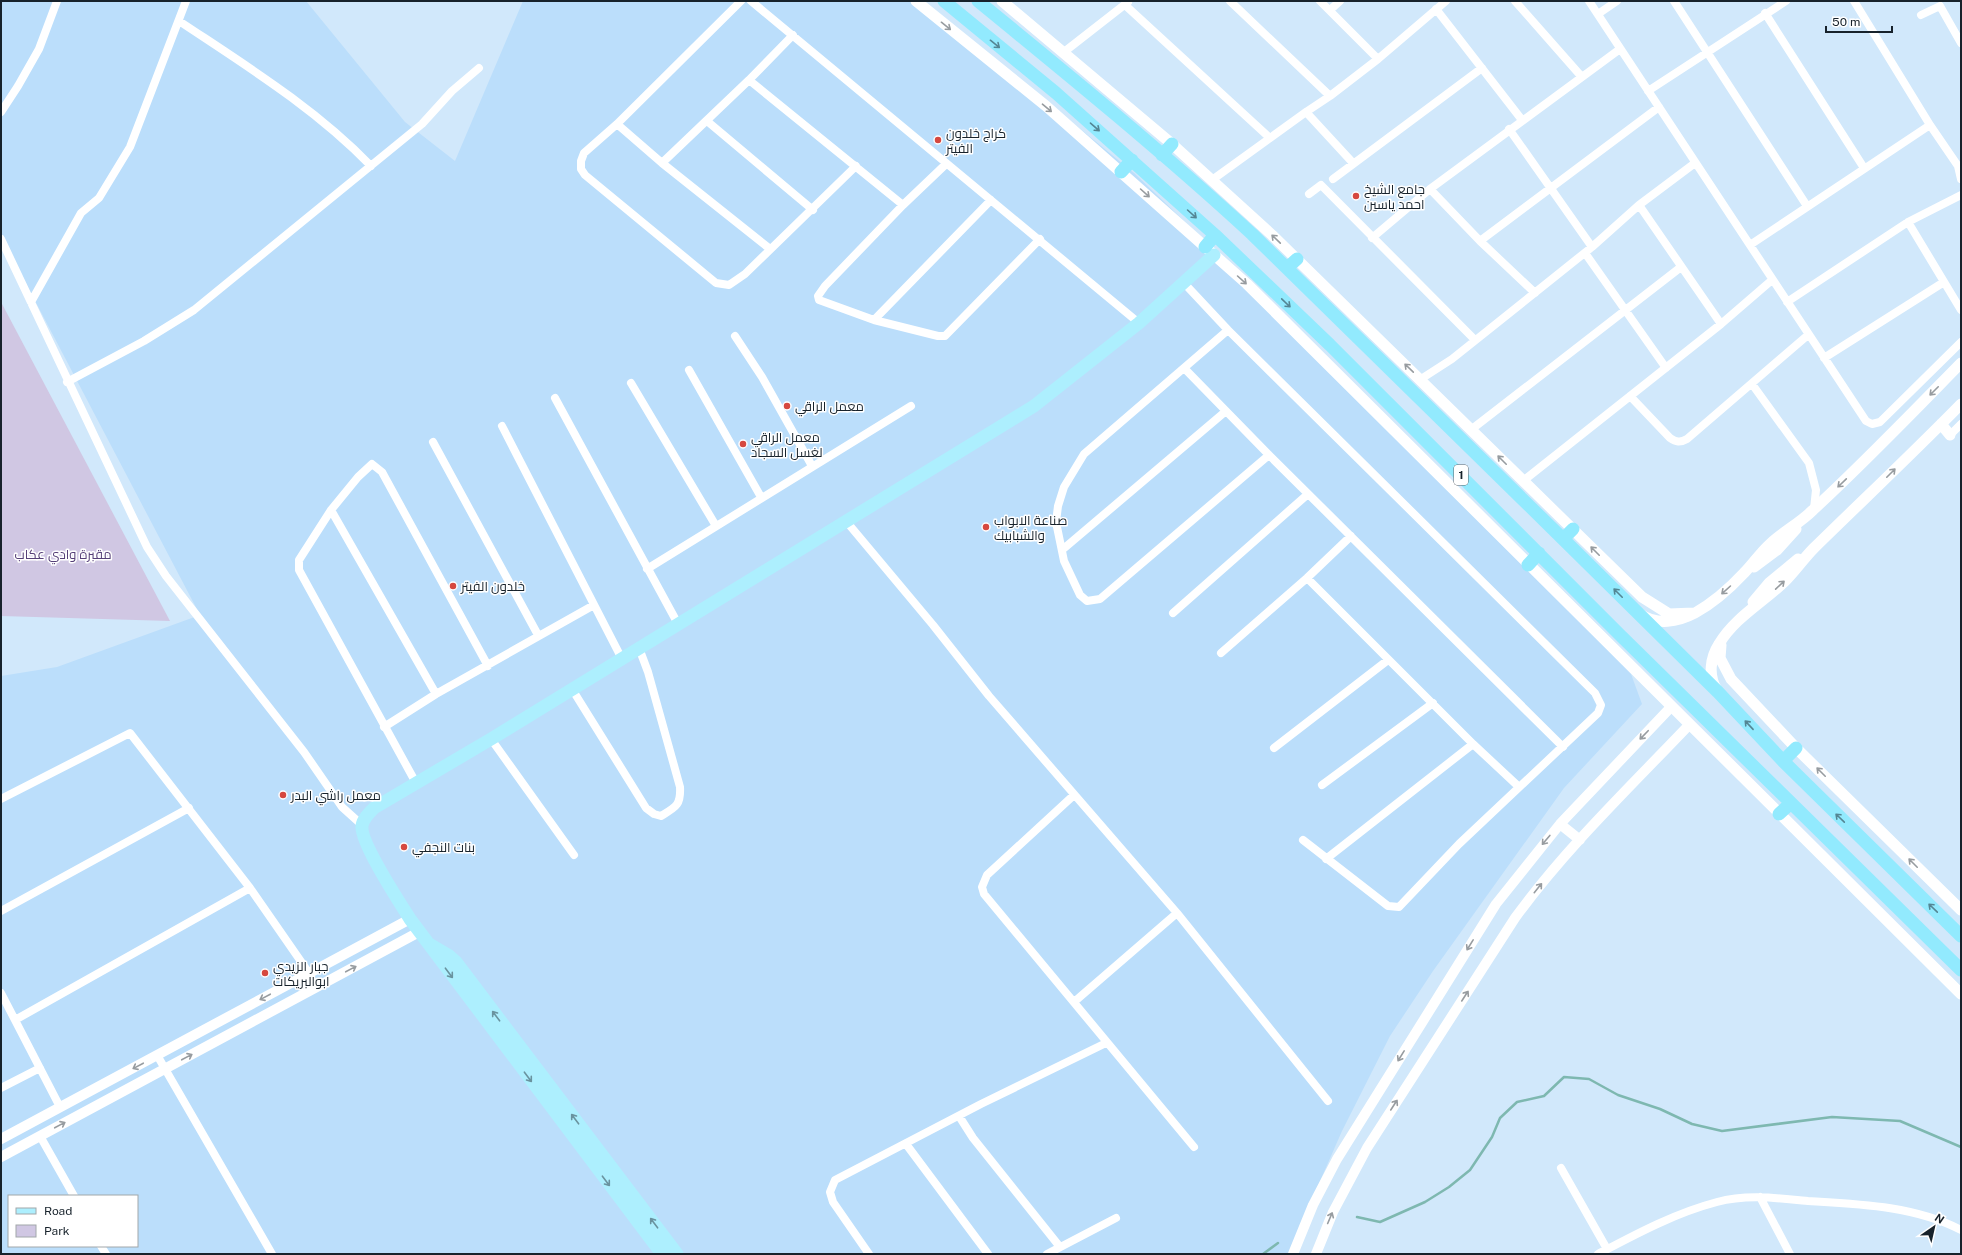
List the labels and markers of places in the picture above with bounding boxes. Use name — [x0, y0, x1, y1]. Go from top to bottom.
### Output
place label: كراج خلدون الفيتر — [945, 126, 1006, 156]
marker: كراج خلدون الفيتر — [933, 135, 943, 145]
place label: جامع الشيخ احمد ياسين — [1364, 182, 1425, 212]
marker: جامع الشيخ احمد ياسين — [1351, 191, 1361, 201]
place label: معمل الراقي — [795, 399, 864, 417]
marker: معمل الراقي — [782, 401, 792, 411]
place label: معمل الراقي لغسل السجاد — [751, 430, 822, 460]
marker: معمل الراقي لغسل السجاد — [738, 439, 748, 449]
place label: صناعة الابواب والشبابيك — [994, 513, 1067, 543]
marker: صناعة الابواب والشبابيك — [981, 522, 991, 532]
place label: خلدون الفيتر — [460, 579, 525, 594]
marker: خلدون الفيتر — [448, 581, 458, 591]
place label: معمل راشي البدر — [290, 788, 381, 806]
marker: معمل راشي البدر — [278, 790, 288, 800]
place label: بنات النجفي — [412, 840, 475, 858]
marker: بنات النجفي — [399, 842, 409, 852]
place label: جبار الزيدي ابوالبريكات — [273, 959, 329, 989]
marker: جبار الزيدي ابوالبريكات — [260, 968, 270, 978]

